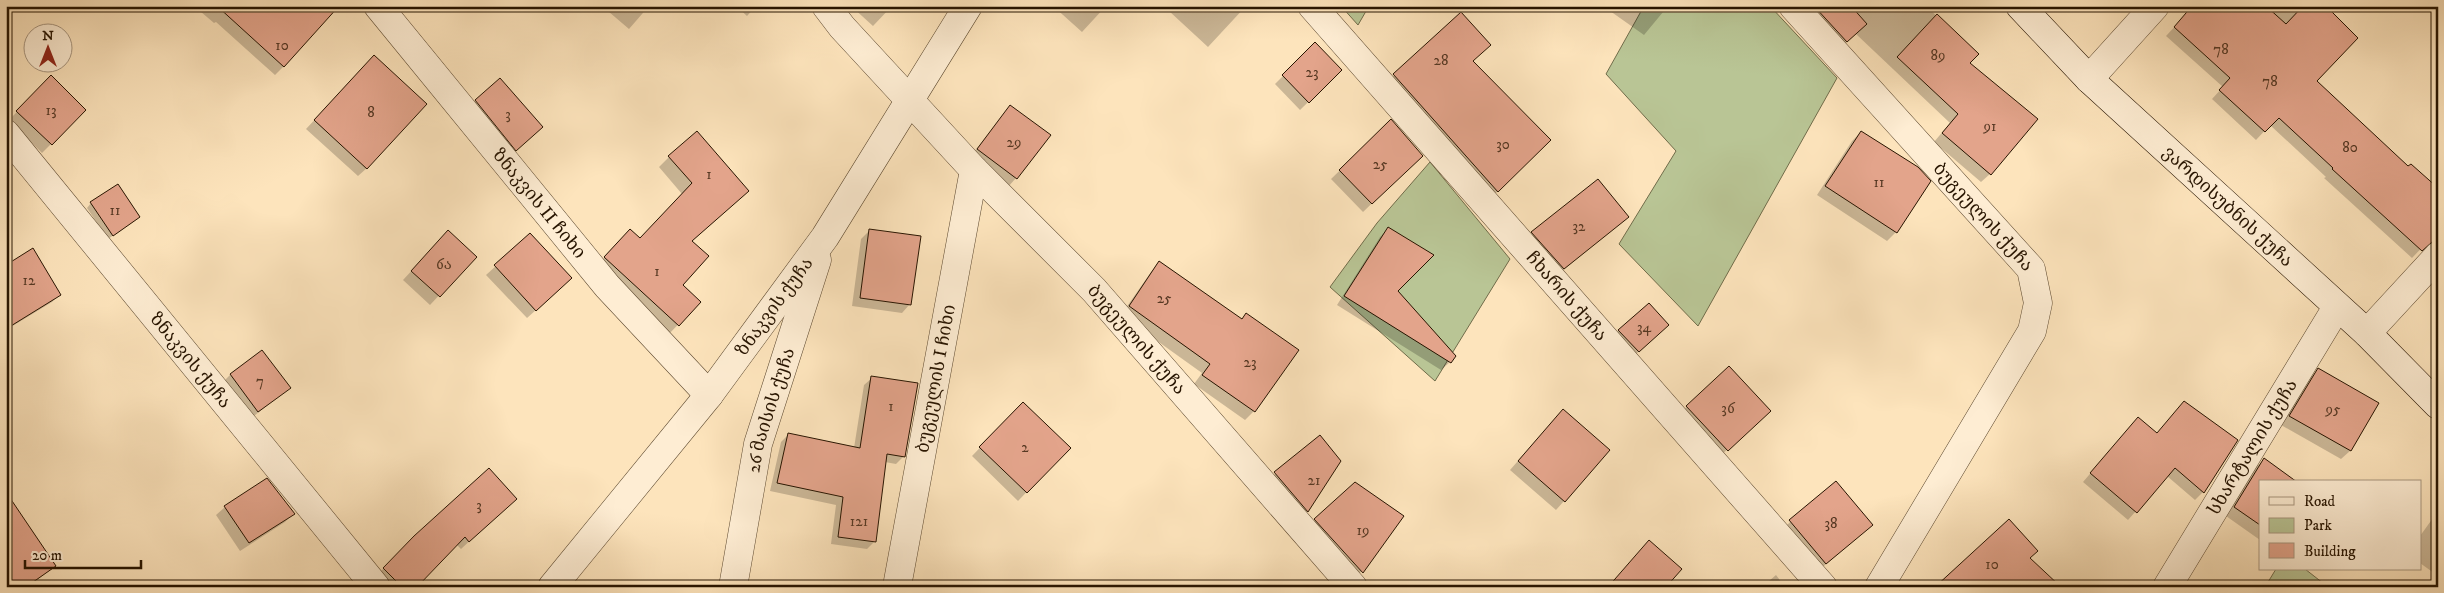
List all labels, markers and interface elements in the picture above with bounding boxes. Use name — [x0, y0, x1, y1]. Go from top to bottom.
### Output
north arrow — [22, 22, 72, 72]
text: N — [42, 27, 54, 45]
house number: 10 — [275, 36, 289, 55]
house number: 78 — [2213, 40, 2229, 59]
house number: 89 — [1931, 46, 1946, 65]
house number: 28 — [1434, 51, 1448, 70]
house number: 23 — [1306, 63, 1318, 82]
house number: 78 — [2262, 72, 2278, 91]
house number: 13 — [45, 101, 57, 120]
house number: 8 — [367, 103, 375, 122]
house number: 3 — [505, 105, 511, 124]
house number: 91 — [1983, 117, 1996, 136]
house number: 29 — [1007, 133, 1021, 152]
house number: 30 — [1496, 135, 1510, 154]
house number: 80 — [2342, 138, 2358, 157]
street label: ვარდისუბნის ქუჩა — [2158, 142, 2297, 272]
street label: ზნაკვის II ჩიხი — [487, 145, 590, 263]
house number: 25 — [1373, 155, 1388, 174]
street label: ბუგეულის ქუჩა — [1928, 158, 2038, 276]
house number: 1 — [706, 165, 712, 184]
house number: 11 — [1873, 173, 1885, 192]
house number: 11 — [109, 201, 121, 220]
house number: 32 — [1573, 217, 1586, 236]
street label: ჩხარის ქუჩა — [1521, 247, 1612, 346]
street label: ზნაკვის ქუჩა — [731, 253, 818, 361]
house number: 6ა — [436, 255, 452, 274]
house number: 1 — [654, 262, 660, 281]
house number: 12 — [23, 271, 36, 290]
street label: ბუგეულის ქუჩა — [1082, 280, 1190, 399]
house number: 25 — [1157, 289, 1172, 308]
street label: ბუგეულის I ჩიხი — [912, 303, 961, 455]
street label: ზნაკვის ქუჩა — [144, 309, 235, 413]
house number: 34 — [1637, 318, 1651, 337]
street label: 26 მაისის ქუჩა — [743, 345, 800, 475]
house number: 23 — [1244, 353, 1256, 372]
house number: 7 — [256, 372, 264, 391]
street label: სხარტალის ქუჩა — [2203, 375, 2303, 519]
house number: 1 — [888, 397, 894, 416]
house number: 36 — [1721, 399, 1736, 418]
house number: 95 — [2325, 400, 2341, 419]
house number: 2 — [1021, 438, 1029, 457]
house number: 21 — [1308, 471, 1320, 490]
legend — [2259, 480, 2422, 570]
text: Road — [2304, 492, 2336, 511]
house number: 3 — [476, 496, 482, 515]
house number: 121 — [850, 512, 868, 531]
house number: 38 — [1824, 514, 1838, 533]
text: Park — [2304, 516, 2333, 535]
house number: 19 — [1357, 521, 1369, 540]
scale bar — [25, 538, 141, 570]
text: Building — [2304, 542, 2356, 561]
text: 20 m — [32, 546, 62, 565]
house number: 10 — [1985, 555, 1999, 574]

